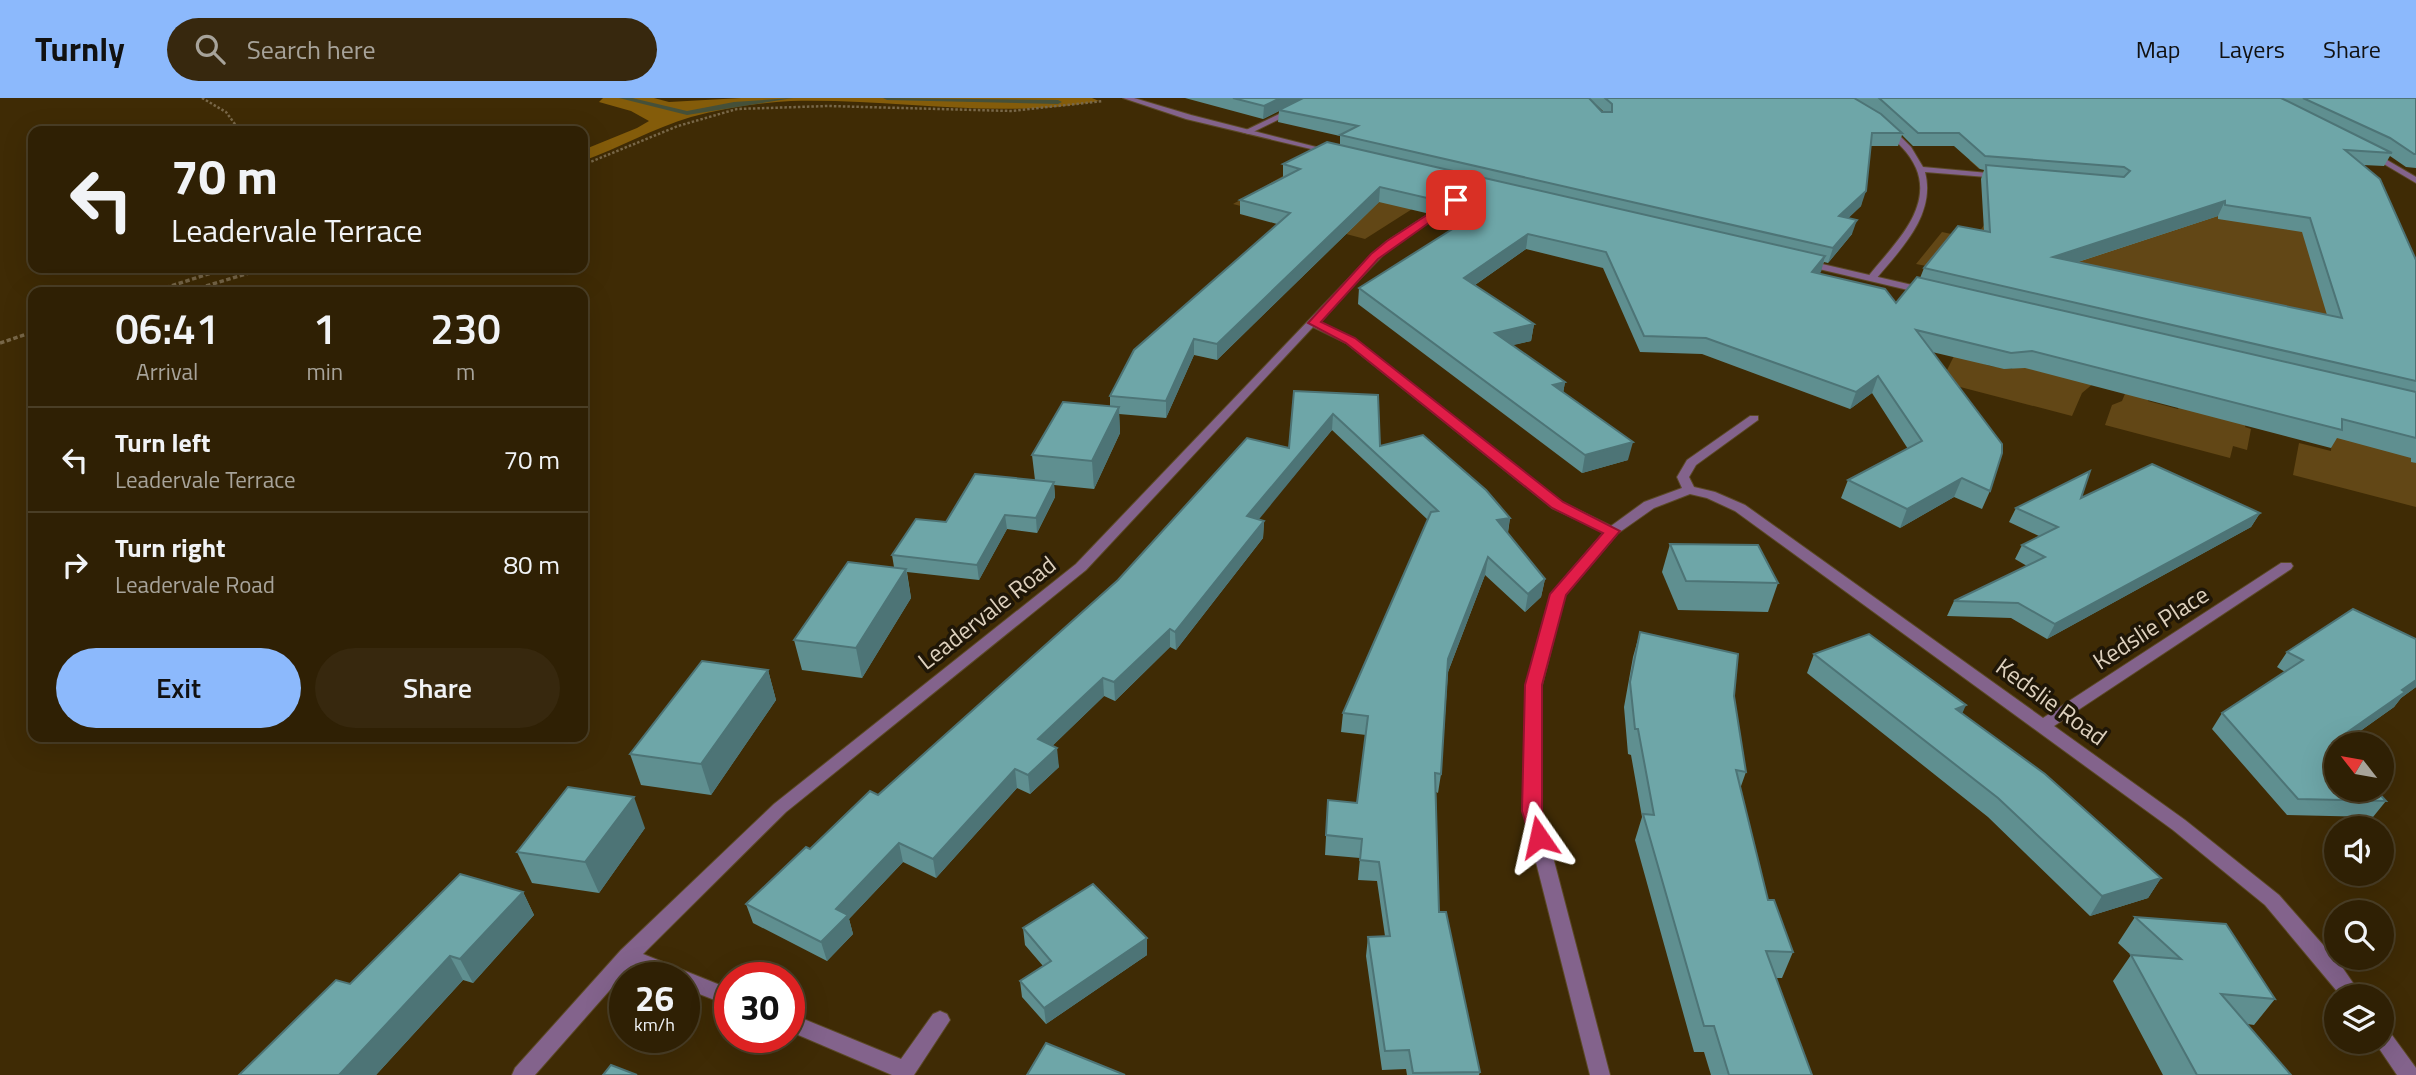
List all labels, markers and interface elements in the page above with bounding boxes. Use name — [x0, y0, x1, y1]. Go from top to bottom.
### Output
search box — [167, 18, 657, 81]
text: Turnly — [35, 24, 125, 74]
icon: search — [191, 30, 229, 68]
text: Search here — [247, 30, 376, 69]
text: Map — [2136, 31, 2181, 67]
text: Layers — [2219, 31, 2285, 67]
text: Share — [2323, 31, 2381, 67]
text: 70 m — [171, 138, 278, 213]
icon: left — [56, 154, 147, 245]
pin — [1426, 170, 1486, 230]
icon: arrive — [1437, 181, 1475, 219]
text: Leadervale Terrace — [171, 206, 422, 254]
text: 06:41 — [115, 296, 219, 360]
text: 1 — [313, 296, 337, 360]
text: 230 — [430, 296, 501, 360]
text: Arrival — [136, 354, 198, 389]
text: min — [306, 354, 343, 389]
text: m — [456, 354, 475, 389]
text: Turn left — [115, 423, 210, 462]
text: 70 m — [503, 440, 560, 479]
icon: left — [56, 441, 94, 479]
text: Leadervale Terrace — [115, 462, 296, 497]
text: Turn right — [115, 528, 226, 567]
text: 80 m — [503, 545, 560, 584]
icon: right — [56, 546, 94, 584]
street label: Leadervale Road — [910, 547, 1063, 678]
text: Leadervale Road — [115, 567, 275, 602]
street label: Kedslie Place — [2085, 576, 2215, 678]
button: Exit — [56, 648, 301, 728]
button: Share — [315, 648, 560, 728]
street label: Kedslie Road — [1989, 649, 2115, 754]
north arrow — [2324, 732, 2394, 802]
map controls — [2324, 732, 2394, 1054]
position arrow — [1502, 800, 1576, 874]
button: sound — [2324, 816, 2394, 886]
button: search — [2324, 900, 2394, 970]
speed limit sign: 30 — [714, 962, 805, 1053]
text: 26 — [635, 971, 674, 1025]
button: layers — [2324, 984, 2394, 1054]
text: km/h — [634, 1011, 675, 1038]

